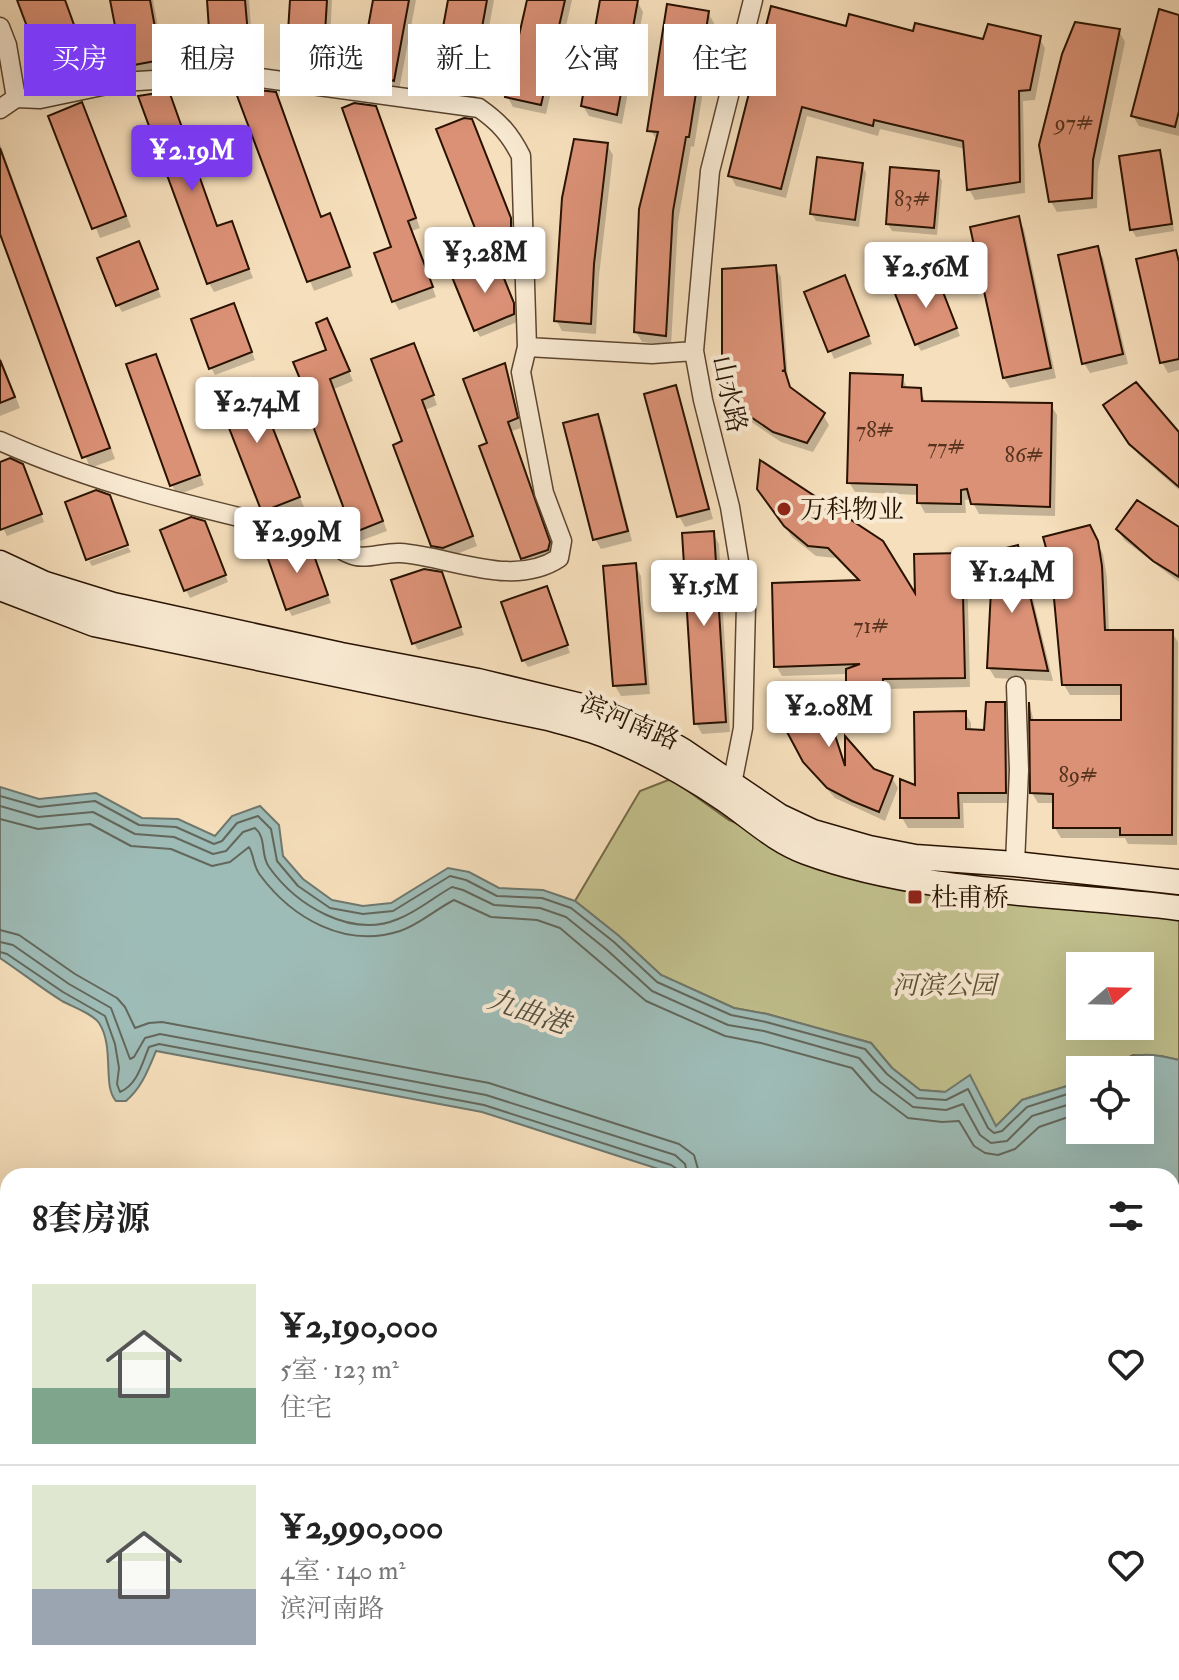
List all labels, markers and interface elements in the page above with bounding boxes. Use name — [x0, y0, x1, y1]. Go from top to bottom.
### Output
chip: 买房 — [24, 24, 136, 96]
chip: 租房 — [152, 24, 264, 96]
chip: 筛选 — [280, 24, 392, 96]
chip: 新上 — [408, 24, 520, 96]
chip: 公寓 — [536, 24, 648, 96]
chip: 住宅 — [664, 24, 776, 96]
house number: 97# — [1053, 109, 1093, 137]
pin: ¥2.19M — [127, 125, 257, 193]
text: ¥2.19M — [149, 135, 235, 167]
house number: 83# — [894, 185, 930, 213]
pin: ¥3.28M — [420, 227, 550, 295]
text: ¥3.28M — [442, 237, 528, 269]
pin: ¥2.56M — [861, 242, 991, 310]
text: ¥2.56M — [883, 252, 969, 284]
street label: 山水路 — [705, 353, 753, 436]
pin: ¥2.74M — [192, 377, 322, 445]
text: ¥2.74M — [213, 387, 301, 419]
house number: 78# — [856, 416, 894, 444]
house number: 77# — [927, 433, 965, 461]
house number: 86# — [1005, 441, 1043, 469]
place label: 万科物业 — [800, 494, 904, 526]
marker: 万科物业 — [775, 500, 793, 518]
pin: ¥2.99M — [232, 507, 362, 575]
text: ¥2.99M — [252, 517, 342, 549]
pin: ¥1.24M — [947, 547, 1077, 615]
text: ¥1.24M — [969, 557, 1055, 589]
pin: ¥1.5M — [648, 560, 760, 628]
text: ¥1.5M — [669, 570, 739, 602]
house number: 71# — [853, 612, 889, 640]
pin: ¥2.08M — [764, 681, 894, 749]
street label: 滨河南路 — [575, 687, 684, 757]
text: ¥2.08M — [785, 691, 873, 723]
house number: 89# — [1058, 761, 1098, 789]
place label: 杜甫桥 — [931, 882, 1009, 914]
marker: 杜甫桥 — [906, 888, 924, 906]
north arrow — [1066, 952, 1154, 1040]
map controls — [1066, 952, 1154, 1144]
park label: 河滨公园 — [892, 970, 1000, 1002]
water label: 九曲港 — [483, 982, 578, 1044]
button: locate — [1066, 1056, 1154, 1144]
icon: filters — [1104, 1194, 1148, 1238]
text: 8套房源 — [32, 1198, 150, 1241]
text: ¥2,190,000 — [280, 1305, 438, 1348]
icon: home — [96, 1316, 192, 1412]
icon: heart — [1104, 1342, 1148, 1386]
text: 5室 · 123 m² — [280, 1354, 399, 1386]
text: 住宅 — [280, 1392, 332, 1424]
text: ¥2,990,000 — [280, 1506, 444, 1549]
icon: home — [96, 1517, 192, 1613]
icon: heart — [1104, 1543, 1148, 1587]
text: 4室 · 140 m² — [280, 1555, 406, 1587]
text: 滨河南路 — [280, 1593, 384, 1625]

